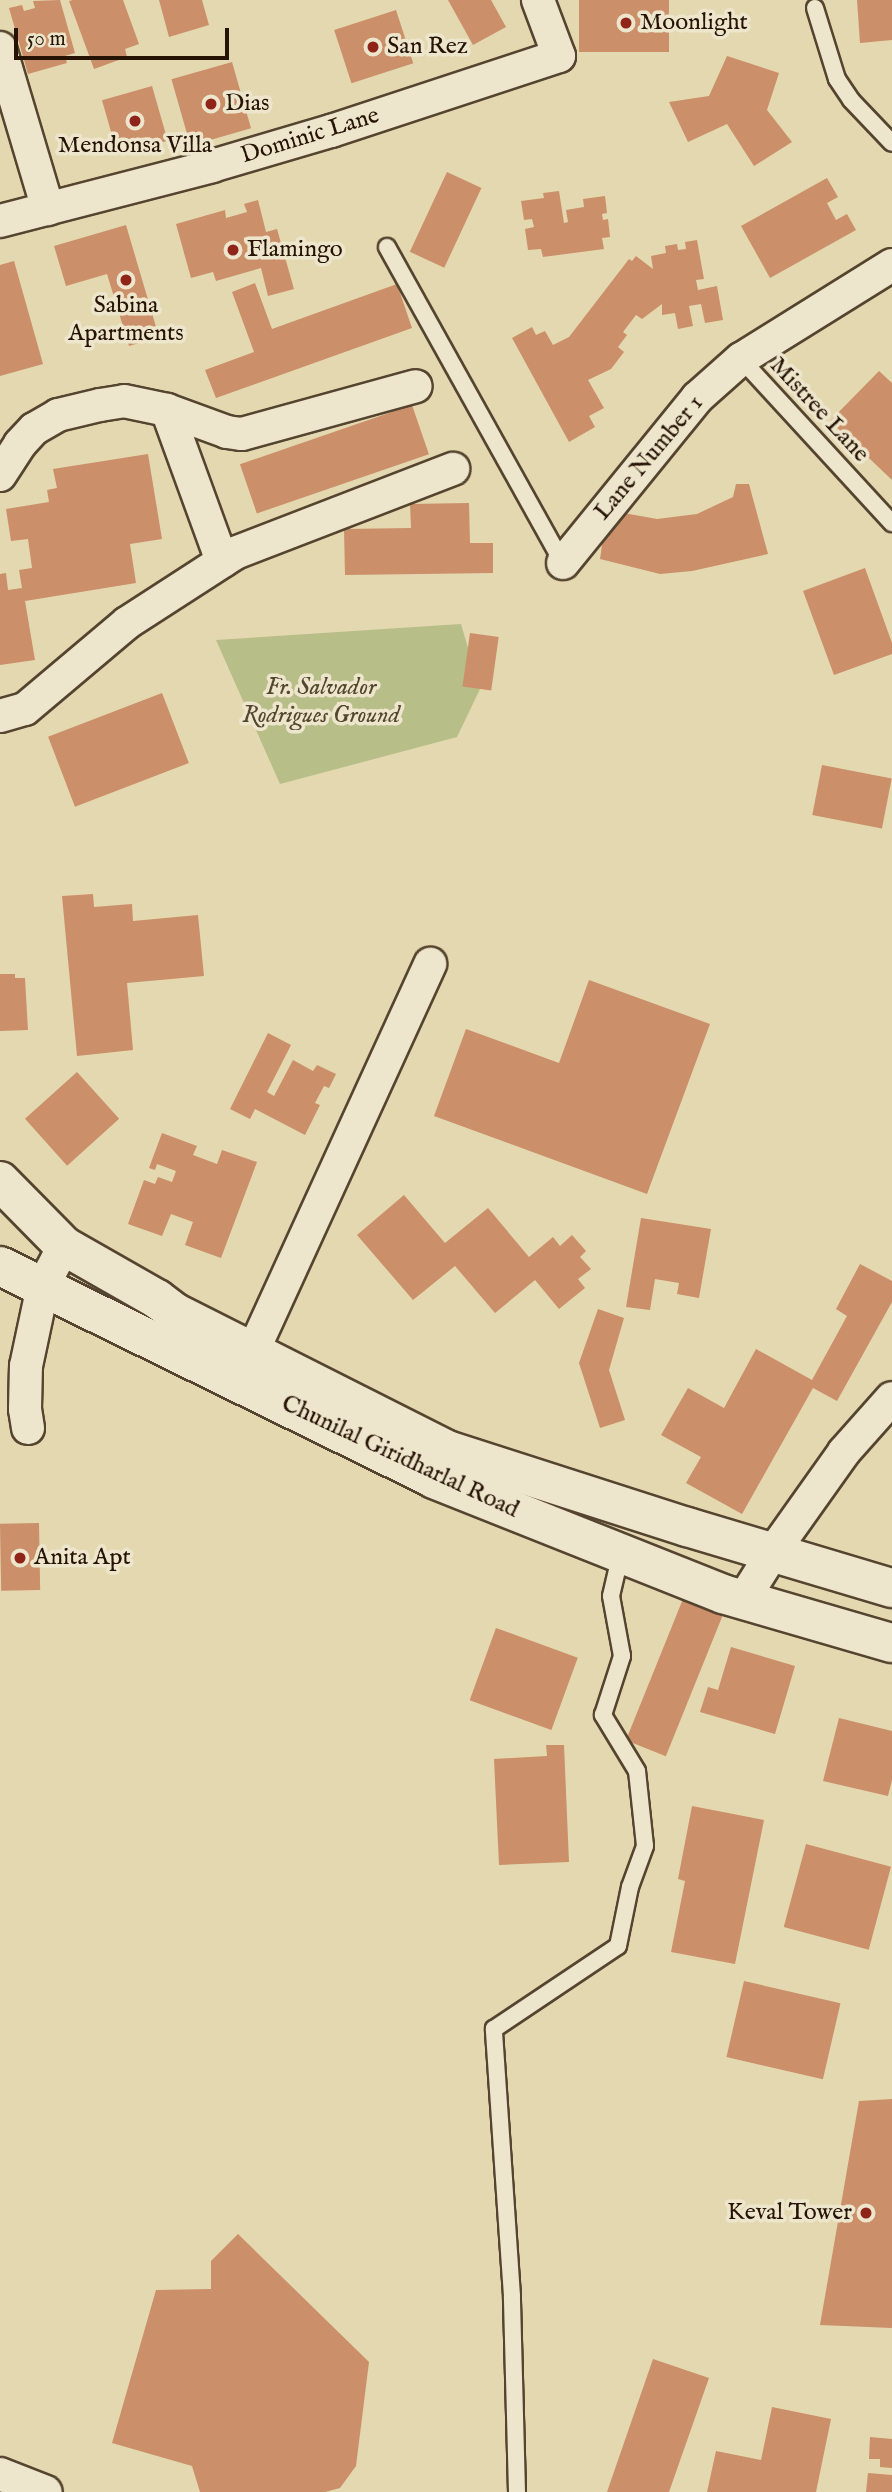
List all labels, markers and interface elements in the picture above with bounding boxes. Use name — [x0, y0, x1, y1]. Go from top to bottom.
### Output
place label: Moonlight — [640, 9, 748, 37]
scale bar — [18, 14, 233, 58]
marker: Moonlight — [618, 15, 634, 31]
text: 50 m — [27, 26, 66, 53]
place label: San Rez — [387, 33, 468, 61]
marker: San Rez — [365, 39, 381, 55]
place label: Dias — [225, 90, 269, 118]
marker: Dias — [203, 96, 219, 112]
street label: Dominic Lane — [237, 101, 383, 171]
marker: Mendonsa Villa — [127, 113, 143, 129]
place label: Mendonsa Villa — [58, 132, 212, 160]
place label: Flamingo — [247, 236, 343, 264]
marker: Flamingo — [225, 242, 241, 258]
marker: Sabina Apartments — [118, 272, 134, 288]
place label: Sabina Apartments — [68, 292, 184, 348]
street label: Mistree Lane — [763, 352, 875, 468]
street label: Lane Number 1 — [588, 390, 710, 526]
park label: Fr. Salvador Rodrigues Ground — [242, 674, 400, 730]
street label: Chunilal Giridharlal Road — [277, 1389, 523, 1525]
place label: Anita Apt — [34, 1544, 131, 1572]
marker: Anita Apt — [12, 1550, 28, 1566]
place label: Keval Tower — [727, 2199, 852, 2227]
marker: Keval Tower — [858, 2205, 874, 2221]

